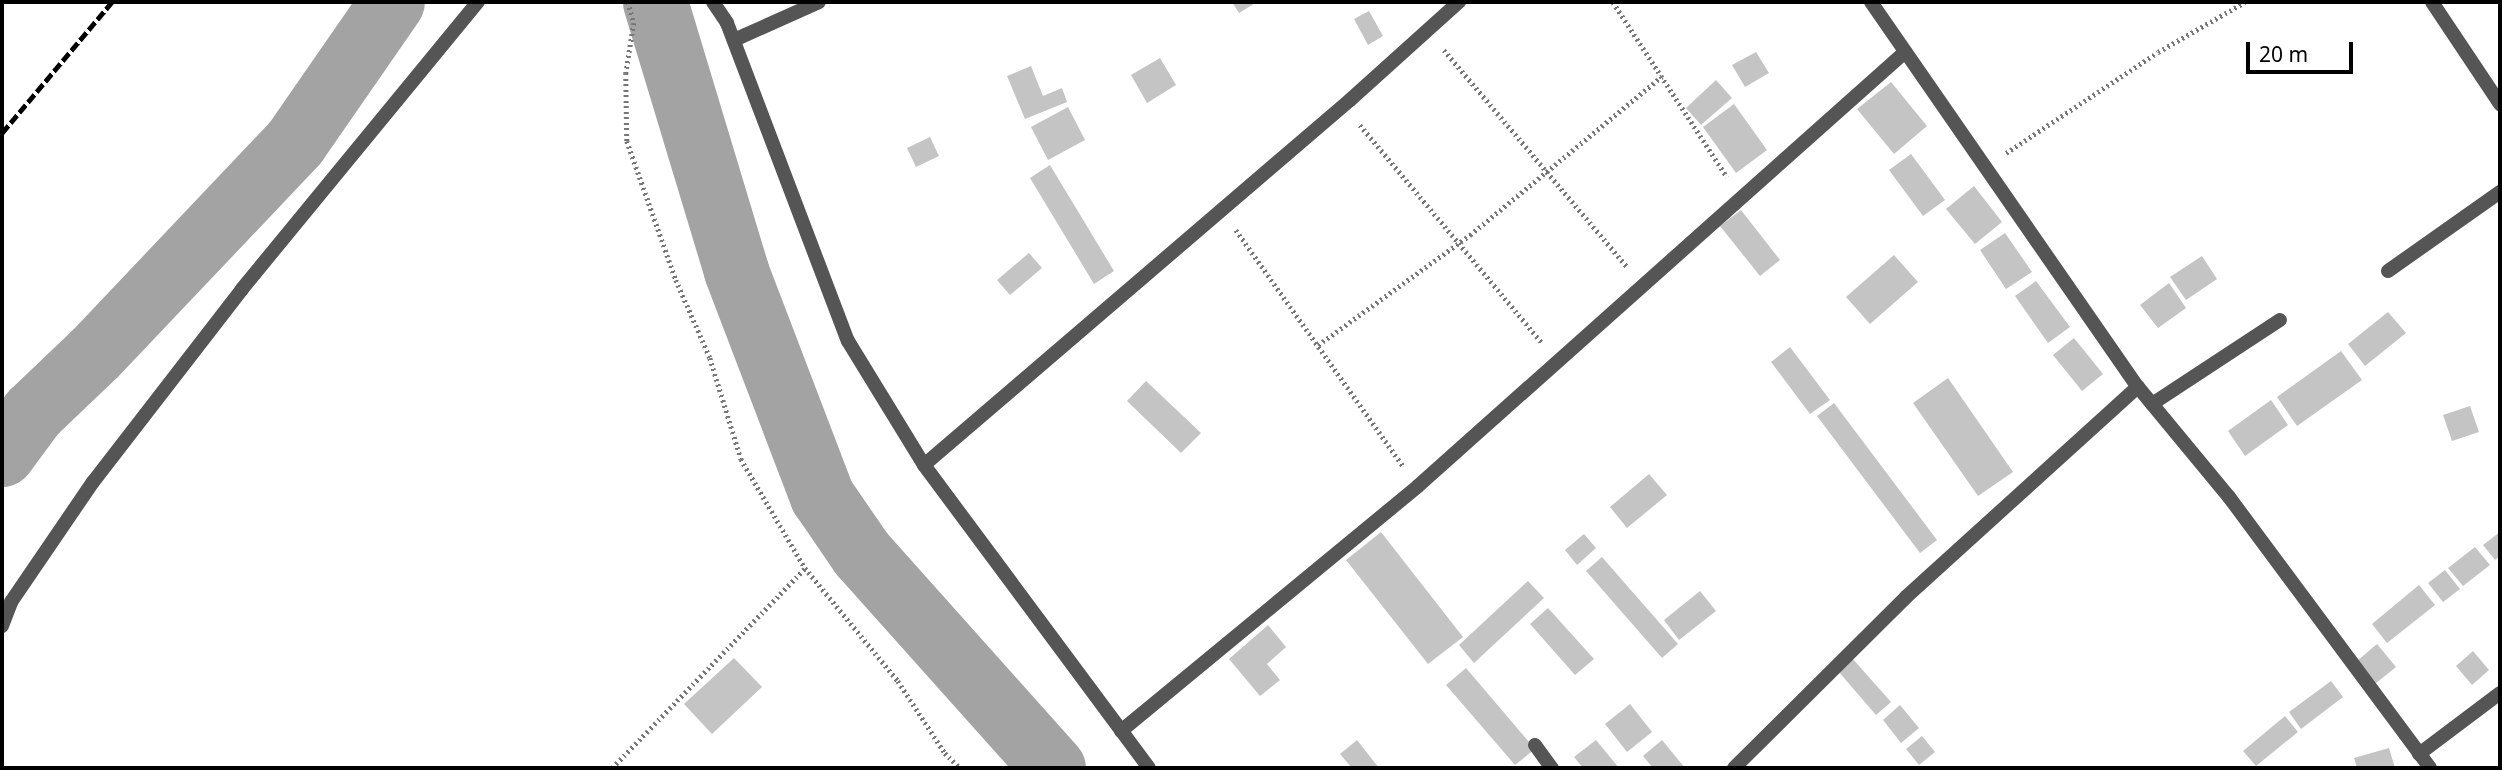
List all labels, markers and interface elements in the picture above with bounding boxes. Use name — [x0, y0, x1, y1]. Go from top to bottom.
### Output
scale bar — [2250, 28, 2357, 72]
text: 20 m — [2259, 40, 2308, 68]

